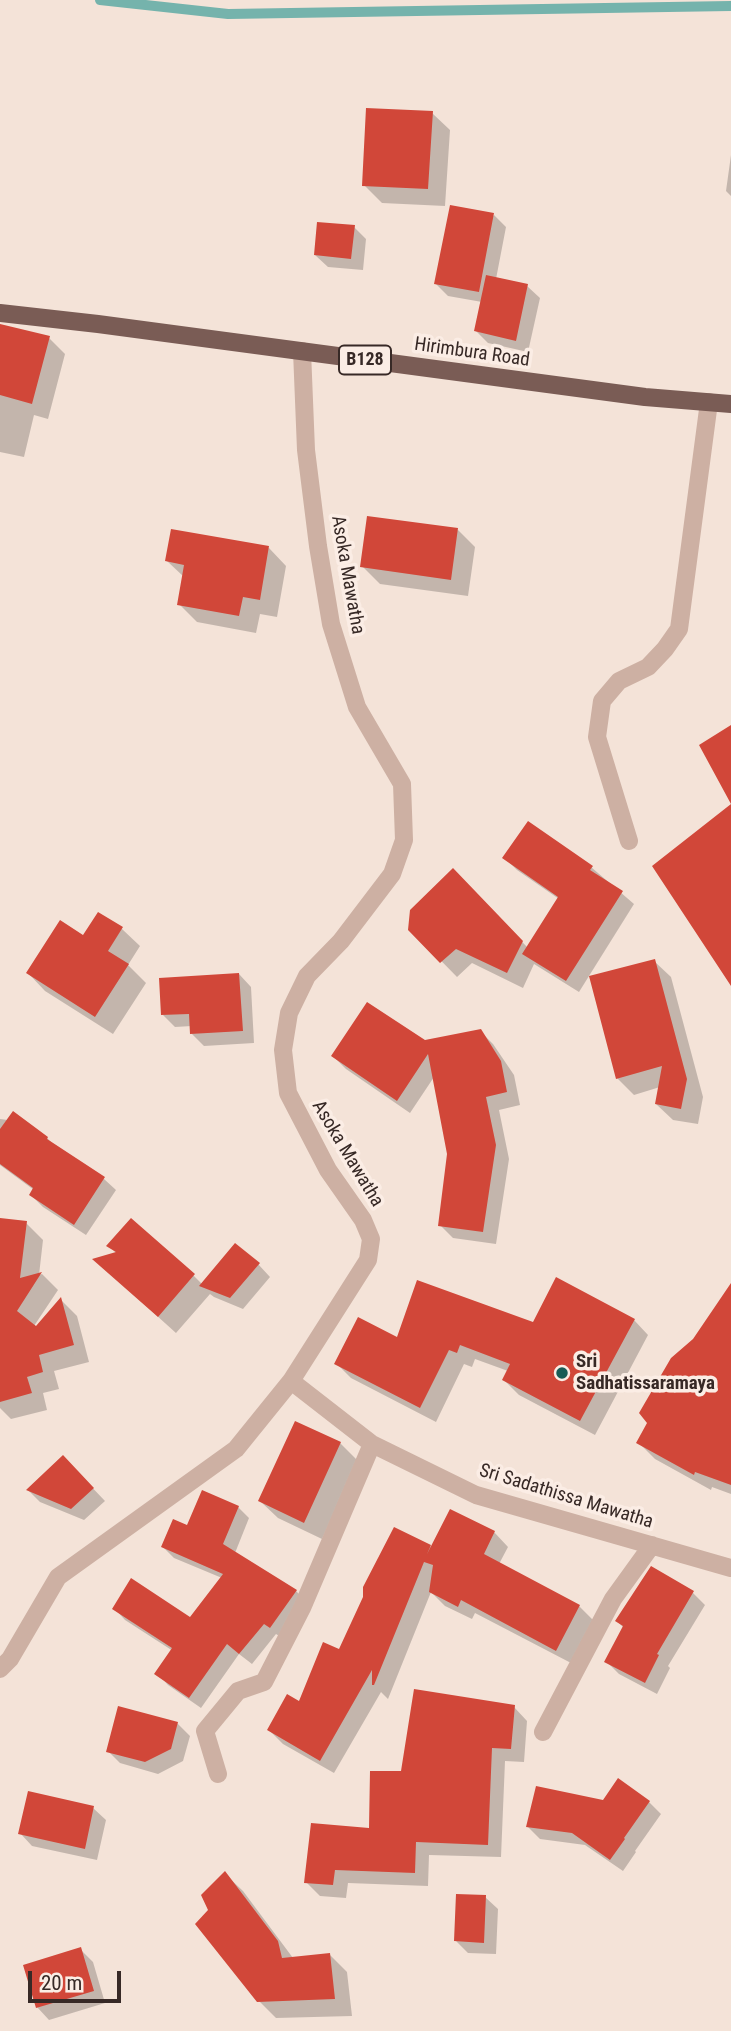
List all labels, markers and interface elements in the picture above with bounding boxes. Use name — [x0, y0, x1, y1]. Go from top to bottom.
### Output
street label: Hirimbura Road — [413, 334, 531, 372]
road number: B128 — [339, 346, 391, 374]
street label: Asoka Mawatha — [325, 514, 369, 636]
street label: Asoka Mawatha — [306, 1097, 388, 1211]
place label: Sri Sadhatissaramaya — [576, 1351, 715, 1395]
marker: Sri Sadhatissaramaya — [554, 1365, 570, 1381]
street label: Sri Sadathissa Mawatha — [476, 1460, 656, 1534]
scale bar — [32, 1958, 124, 2002]
text: 20 m — [41, 1971, 82, 1995]

